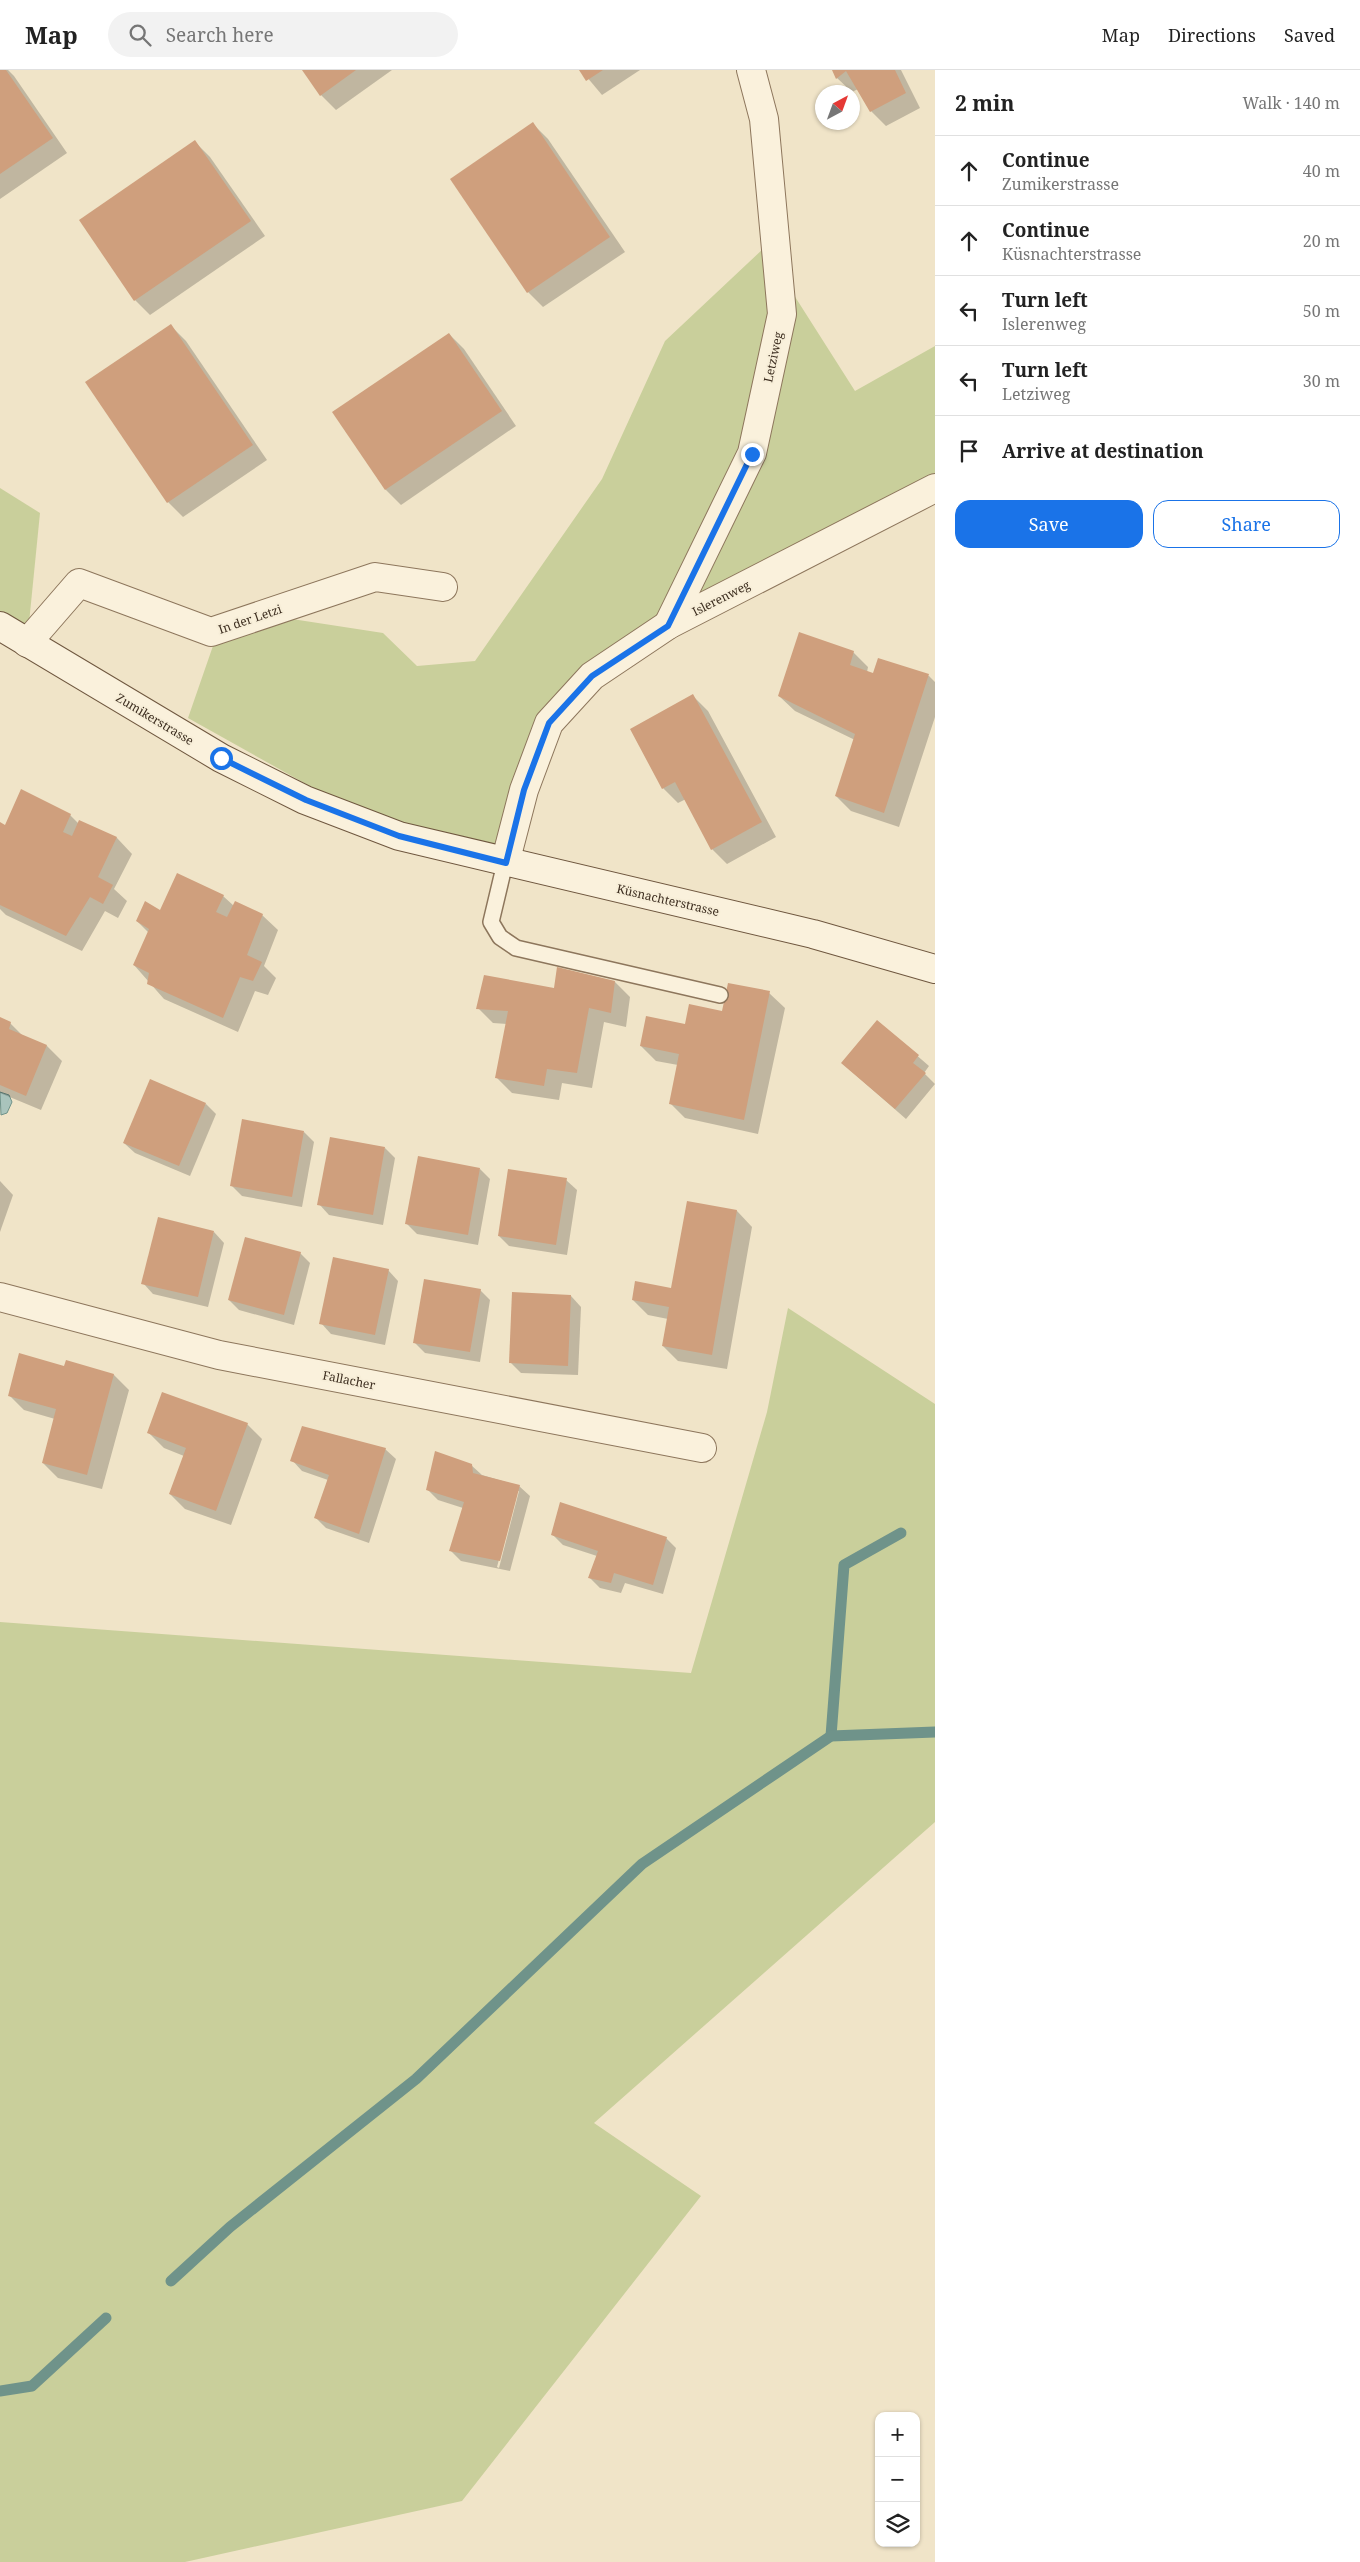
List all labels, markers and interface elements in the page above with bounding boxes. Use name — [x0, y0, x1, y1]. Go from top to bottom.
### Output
search box — [108, 12, 458, 57]
text: Map — [25, 18, 78, 51]
icon: search — [126, 21, 154, 49]
text: Search here — [166, 22, 274, 48]
text: Map — [1102, 23, 1140, 47]
text: Directions — [1168, 23, 1256, 47]
text: Saved — [1284, 23, 1335, 47]
north arrow — [815, 85, 860, 130]
text: 2 min — [955, 89, 1014, 117]
text: Walk · 140 m — [1243, 92, 1340, 114]
text: Continue — [1002, 147, 1090, 173]
icon: ahead — [955, 157, 983, 185]
text: 40 m — [1303, 160, 1340, 182]
text: Zumikerstrasse — [1002, 173, 1119, 195]
text: Continue — [1002, 217, 1090, 243]
icon: ahead — [955, 227, 983, 255]
text: 20 m — [1303, 230, 1340, 252]
text: Küsnachterstrasse — [1002, 243, 1141, 265]
text: Turn left — [1002, 287, 1088, 313]
icon: left — [955, 297, 983, 325]
text: 50 m — [1303, 300, 1340, 322]
text: Islerenweg — [1002, 313, 1086, 335]
street label: Letziweg — [759, 330, 787, 384]
text: Turn left — [1002, 357, 1088, 383]
icon: left — [955, 367, 983, 395]
text: 30 m — [1303, 370, 1340, 392]
text: Letziweg — [1002, 383, 1070, 405]
icon: arrive — [955, 437, 983, 465]
text: Arrive at destination — [1002, 438, 1204, 464]
route end — [741, 443, 764, 466]
button: Save — [955, 500, 1143, 548]
button: Share — [1153, 500, 1340, 548]
street label: Islerenweg — [689, 576, 753, 620]
street label: In der Letzi — [216, 600, 284, 638]
street label: Zumikerstrasse — [113, 689, 197, 749]
route start — [210, 747, 233, 770]
street label: Küsnachterstrasse — [615, 880, 721, 920]
street label: Fallacher — [321, 1367, 377, 1393]
map controls — [875, 2412, 920, 2547]
button: + — [875, 2412, 920, 2457]
button: − — [875, 2457, 920, 2502]
button: layers — [875, 2502, 920, 2547]

